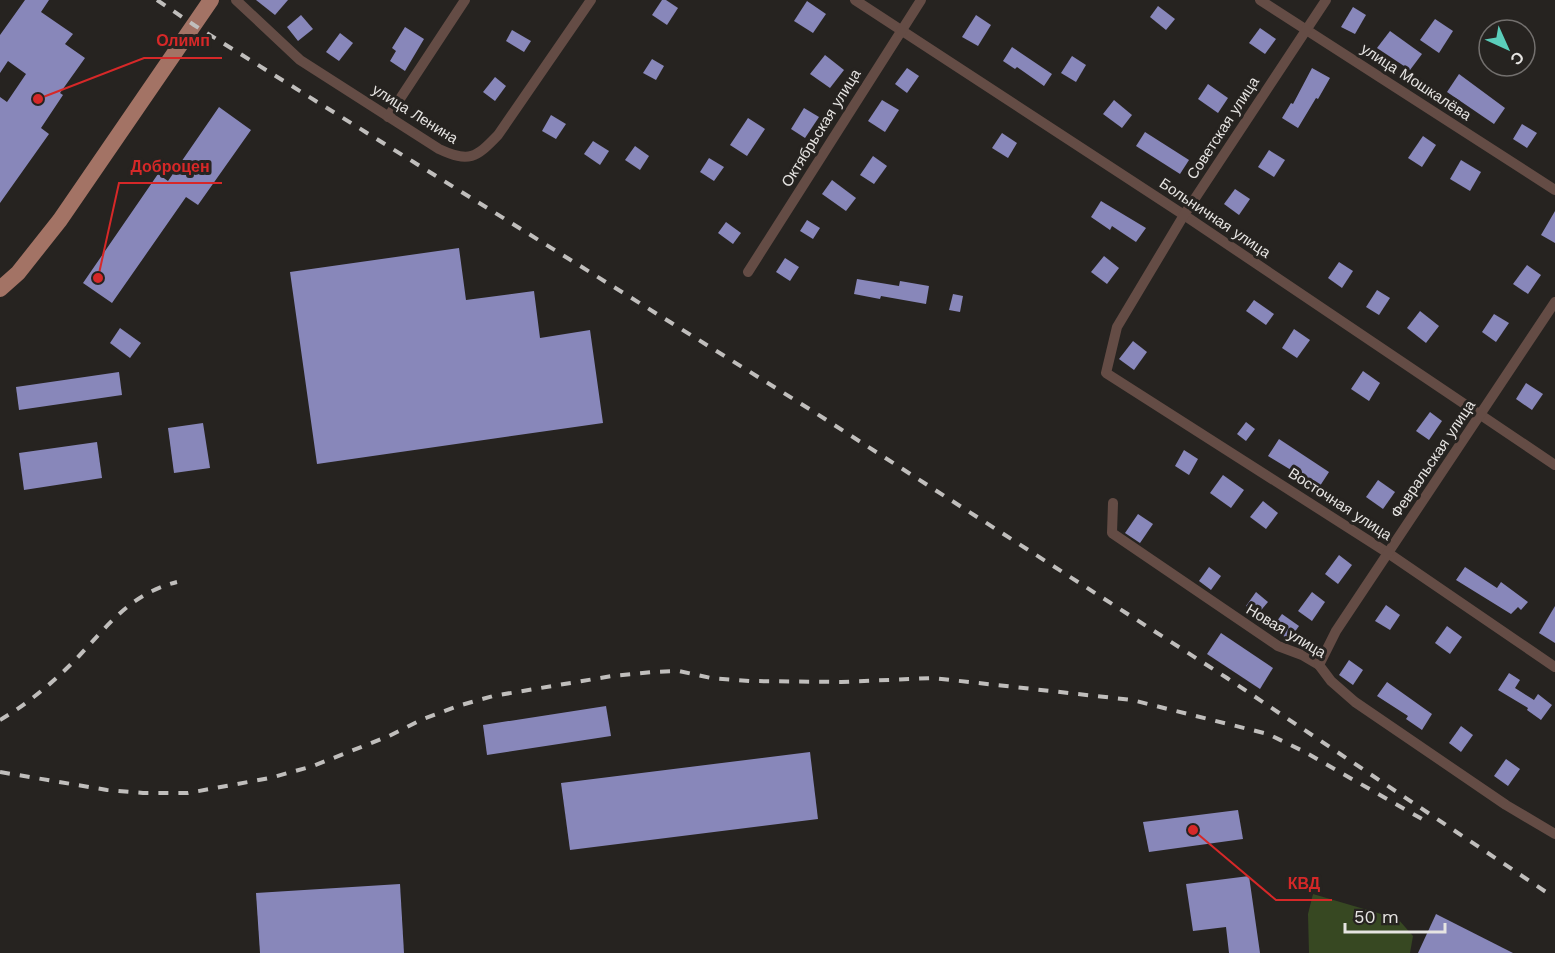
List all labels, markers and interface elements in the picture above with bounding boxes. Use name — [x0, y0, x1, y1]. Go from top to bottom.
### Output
north arrow — [1477, 18, 1537, 78]
callout: Олимп — [144, 24, 222, 58]
text: Олимп — [156, 31, 210, 50]
street label: улица Мошкалёва — [1357, 40, 1475, 125]
text: С — [1506, 47, 1528, 69]
street label: Октябрьская улица — [778, 65, 865, 190]
street label: Советская улица — [1183, 73, 1263, 183]
street label: улица Ленина — [369, 80, 462, 148]
callout: Доброцен — [119, 149, 222, 183]
text: Доброцен — [130, 157, 210, 176]
street label: Больничная улица — [1156, 174, 1274, 262]
street label: Февральская улица — [1387, 396, 1479, 521]
street label: Восточная улица — [1285, 464, 1396, 544]
street label: Новая улица — [1243, 600, 1330, 662]
callout: КВД — [1276, 866, 1332, 900]
text: КВД — [1288, 874, 1321, 893]
scale bar — [1345, 896, 1446, 934]
text: 50 m — [1354, 906, 1399, 927]

